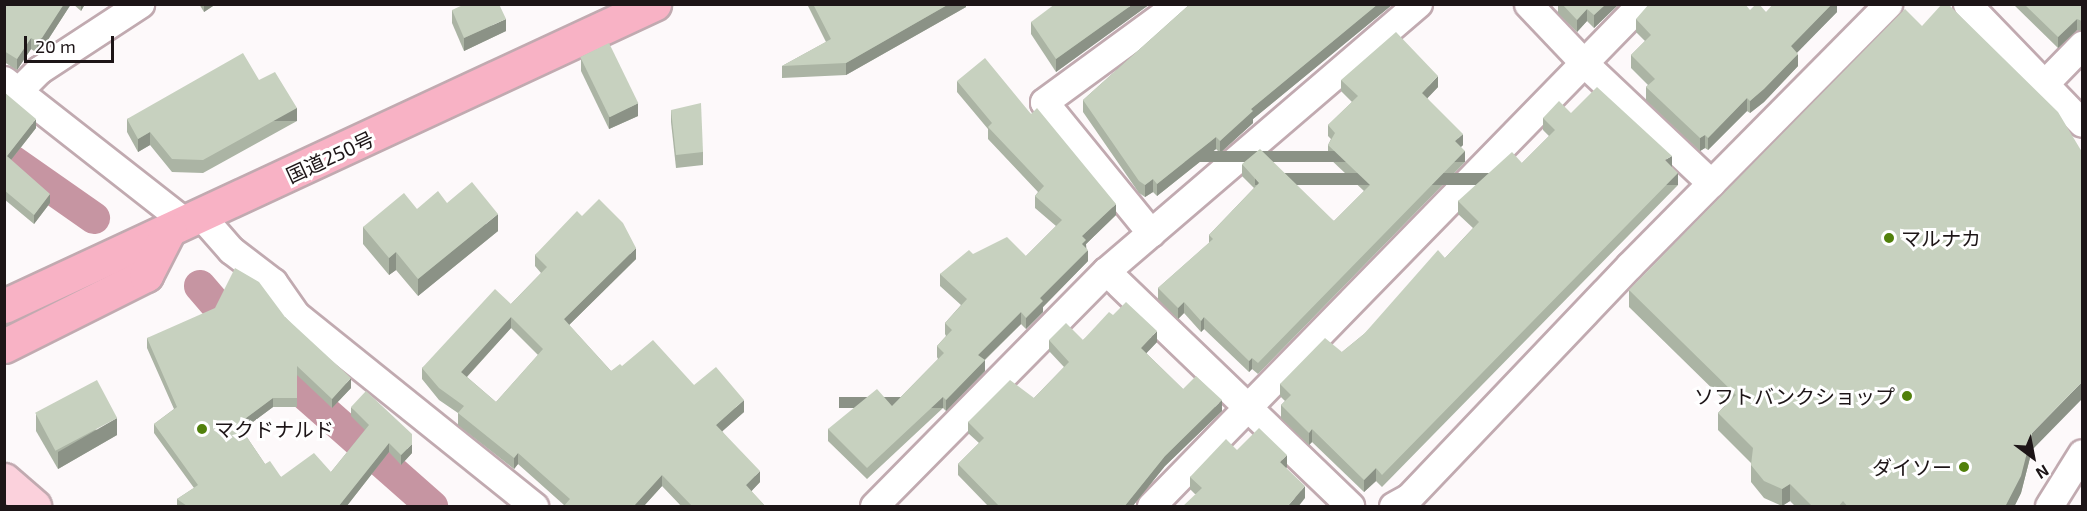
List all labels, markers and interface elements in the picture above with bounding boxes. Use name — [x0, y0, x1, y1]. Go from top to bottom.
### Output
scale bar — [27, 24, 117, 62]
text: 20 m — [35, 35, 76, 57]
street label: 国道250号 — [282, 126, 378, 188]
place label: マルナカ — [1901, 226, 1981, 250]
marker: マルナカ — [1882, 231, 1896, 245]
place label: ソフトバンクショップ — [1695, 384, 1895, 408]
marker: ソフトバンクショップ — [1900, 389, 1914, 403]
place label: マクドナルド — [214, 417, 334, 441]
marker: マクドナルド — [195, 422, 209, 436]
north arrow — [2003, 427, 2063, 487]
place label: ダイソー — [1872, 455, 1952, 479]
marker: ダイソー — [1957, 460, 1971, 474]
text: N — [2033, 462, 2053, 484]

